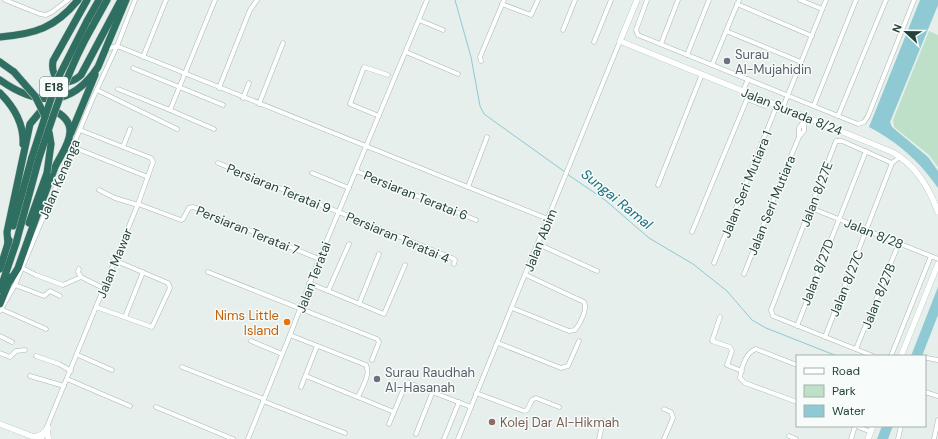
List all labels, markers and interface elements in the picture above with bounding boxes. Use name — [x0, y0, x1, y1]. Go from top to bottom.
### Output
north arrow — [886, 12, 926, 52]
text: N — [889, 22, 905, 35]
place label: Surau Al-Mujahidin — [735, 46, 812, 78]
marker: Surau Al-Mujahidin — [722, 56, 732, 66]
road number: E18 — [40, 77, 68, 97]
street label: Jalan Surada 8/24 — [739, 83, 845, 140]
street label: Jalan Seri Mutiara 1 — [717, 128, 775, 240]
street label: Jalan Kenanga — [35, 137, 84, 222]
street label: Jalan Seri Mutiara — [744, 153, 798, 257]
street label: Jalan 8/27E — [796, 159, 837, 229]
street label: Persiaran Teratai 9 — [224, 160, 333, 217]
water label: Sungai Ramal — [578, 165, 657, 234]
street label: Persiaran Teratai 6 — [361, 167, 470, 224]
street label: Persiaran Teratai 7 — [194, 202, 302, 259]
street label: Jalan Abim — [520, 206, 561, 274]
street label: Persiaran Teratai 4 — [344, 208, 452, 267]
street label: Jalan 8/28 — [842, 214, 906, 253]
street label: Jalan Mawar — [93, 226, 136, 301]
street label: Jalan 8/27D — [797, 236, 838, 308]
street label: Jalan Teratai — [292, 239, 335, 315]
street label: Jalan 8/27C — [825, 247, 867, 319]
street label: Jalan 8/27B — [858, 261, 899, 331]
place label: Nims Little Island — [215, 307, 279, 339]
marker: Nims Little Island — [282, 317, 292, 327]
legend — [796, 355, 926, 427]
text: Road — [832, 363, 860, 379]
place label: Surau Raudhah Al-Hasanah — [385, 364, 475, 396]
marker: Surau Raudhah Al-Hasanah — [372, 374, 382, 384]
text: Park — [832, 383, 856, 399]
text: Water — [832, 403, 866, 419]
place label: Kolej Dar Al-Hikmah — [500, 414, 619, 431]
marker: Kolej Dar Al-Hikmah — [487, 417, 497, 427]

